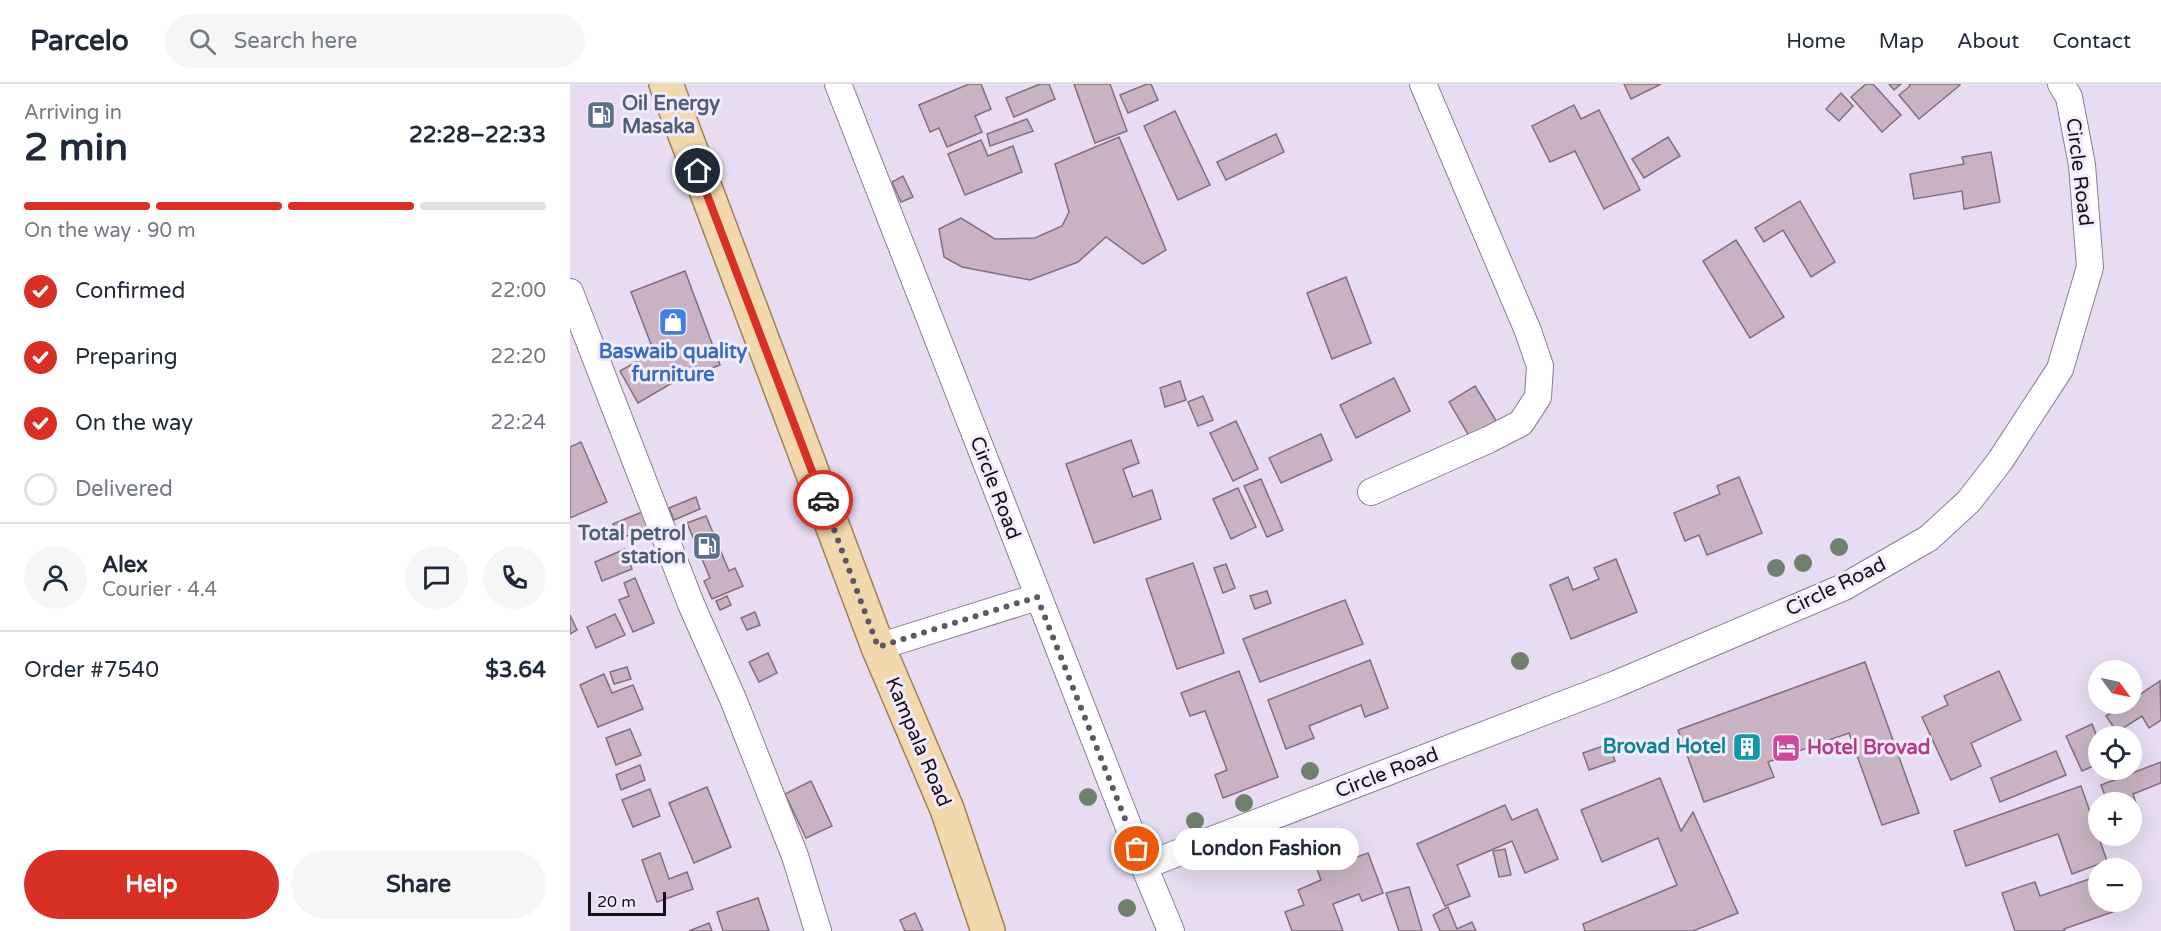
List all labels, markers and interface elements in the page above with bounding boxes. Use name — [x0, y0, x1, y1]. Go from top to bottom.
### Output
search box — [165, 14, 585, 68]
text: Parcelo — [30, 24, 129, 58]
icon: search — [186, 25, 219, 58]
text: Search here — [234, 28, 358, 54]
text: Home — [1786, 29, 1846, 54]
text: Map — [1879, 29, 1924, 54]
text: About — [1957, 29, 2019, 54]
text: Contact — [2052, 29, 2131, 54]
place label: Oil Energy Masaka — [622, 92, 720, 139]
fuel station icon: Oil Energy Masaka — [585, 99, 617, 131]
text: Arriving in — [24, 101, 122, 125]
street label: Circle Road — [2060, 117, 2098, 227]
text: 22:28–22:33 — [409, 122, 546, 148]
text: 2 min — [24, 124, 128, 171]
pin — [672, 145, 723, 196]
icon: home — [681, 154, 714, 187]
text: On the way · 90 m — [24, 219, 196, 243]
icon: check — [24, 275, 57, 308]
text: Confirmed — [75, 278, 185, 304]
text: 22:00 — [491, 279, 546, 303]
shop icon: Baswaib quality furniture — [657, 306, 689, 338]
place label: Baswaib quality furniture — [599, 340, 748, 387]
icon: check — [24, 341, 57, 374]
text: Preparing — [75, 344, 178, 370]
text: 22:20 — [491, 345, 546, 369]
icon: check — [24, 407, 57, 440]
text: On the way — [75, 410, 193, 436]
text: 22:24 — [491, 411, 546, 435]
street label: Circle Road — [964, 433, 1026, 543]
courier — [793, 470, 853, 530]
text: Delivered — [75, 476, 173, 502]
icon: car — [807, 484, 840, 517]
place label: Total petrol station — [577, 522, 686, 569]
fuel station icon: Total petrol station — [691, 530, 723, 562]
button: person — [24, 546, 87, 609]
button: chat — [405, 546, 468, 609]
button: phone — [483, 546, 546, 609]
text: Alex — [102, 552, 148, 578]
street label: Circle Road — [1782, 552, 1890, 622]
text: Courier · 4.4 — [102, 578, 217, 602]
text: Order #7540 — [24, 657, 159, 683]
text: $3.64 — [485, 657, 546, 683]
north arrow — [2088, 660, 2142, 714]
map controls — [2088, 660, 2142, 912]
street label: Kampala Road — [880, 674, 956, 810]
button: locate — [2088, 726, 2142, 780]
building icon: Brovad Hotel — [1731, 731, 1763, 763]
hotel icon: Hotel Brovad — [1770, 732, 1802, 764]
place label: Brovad Hotel — [1603, 735, 1726, 759]
place label: Hotel Brovad — [1807, 736, 1930, 760]
street label: Circle Road — [1332, 742, 1442, 804]
button: + — [2088, 792, 2142, 846]
pin — [1111, 823, 1162, 874]
callout: London Fashion — [1173, 828, 1359, 870]
icon: bag — [1120, 832, 1153, 865]
text: London Fashion — [1191, 837, 1342, 861]
button: Help — [24, 850, 279, 919]
button: Share — [291, 850, 546, 919]
button: − — [2088, 858, 2142, 912]
scale bar — [588, 889, 666, 916]
text: 20 m — [597, 892, 636, 912]

